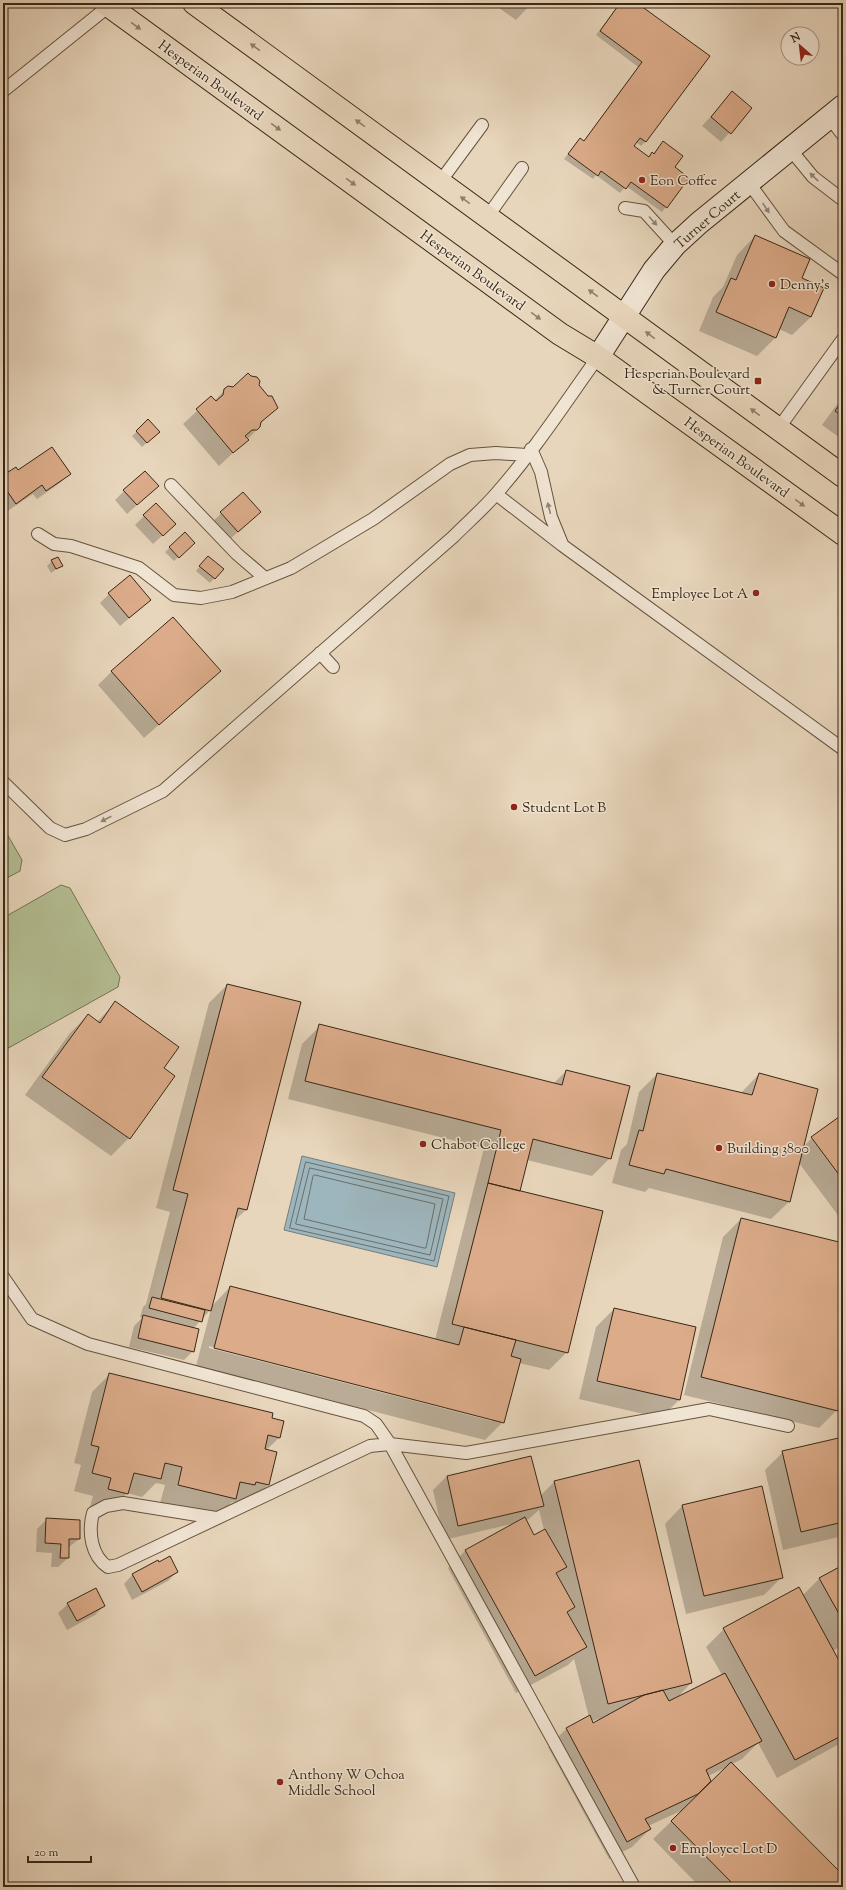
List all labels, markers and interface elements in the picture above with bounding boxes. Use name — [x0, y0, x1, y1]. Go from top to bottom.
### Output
one-way arrow — [131, 22, 142, 30]
north arrow — [780, 26, 820, 66]
text: N — [787, 29, 804, 48]
street label: Hesperian Boulevard — [153, 37, 267, 127]
one-way arrow — [249, 43, 260, 51]
one-way arrow — [355, 119, 365, 127]
one-way arrow — [270, 123, 281, 131]
place label: Eon Coffee — [650, 172, 717, 192]
one-way arrow — [809, 172, 819, 181]
marker: Eon Coffee — [637, 175, 647, 185]
one-way arrow — [346, 178, 357, 186]
street label: Turner Court — [671, 186, 746, 255]
one-way arrow — [460, 196, 470, 204]
one-way arrow — [762, 203, 770, 213]
one-way arrow — [648, 216, 657, 226]
street label: Hesperian Boulevard — [415, 227, 529, 317]
place label: Denny's — [780, 276, 830, 296]
marker: Denny's — [767, 279, 777, 289]
one-way arrow — [587, 289, 598, 297]
one-way arrow — [530, 312, 541, 320]
one-way arrow — [645, 331, 656, 339]
place label: Hesperian Boulevard & Turner Court — [624, 365, 750, 401]
marker: Hesperian Boulevard & Turner Court — [753, 376, 763, 386]
one-way arrow — [750, 408, 760, 416]
street label: Hesperian Boulevard — [679, 414, 793, 504]
one-way arrow — [795, 499, 805, 507]
one-way arrow — [545, 502, 551, 514]
place label: Employee Lot A — [651, 585, 749, 605]
marker: Employee Lot A — [751, 588, 761, 598]
place label: Student Lot B — [522, 799, 606, 819]
marker: Student Lot B — [509, 802, 519, 812]
one-way arrow — [100, 815, 112, 822]
place label: Chabot College — [431, 1136, 526, 1156]
marker: Chabot College — [418, 1139, 428, 1149]
place label: Building 3800 — [727, 1140, 809, 1160]
marker: Building 3800 — [714, 1143, 724, 1153]
place label: Anthony W Ochoa Middle School — [288, 1766, 405, 1802]
marker: Anthony W Ochoa Middle School — [275, 1777, 285, 1787]
scale bar — [28, 1838, 91, 1864]
place label: Employee Lot D — [681, 1840, 777, 1860]
marker: Employee Lot D — [668, 1843, 678, 1853]
text: 20 m — [34, 1844, 59, 1862]

